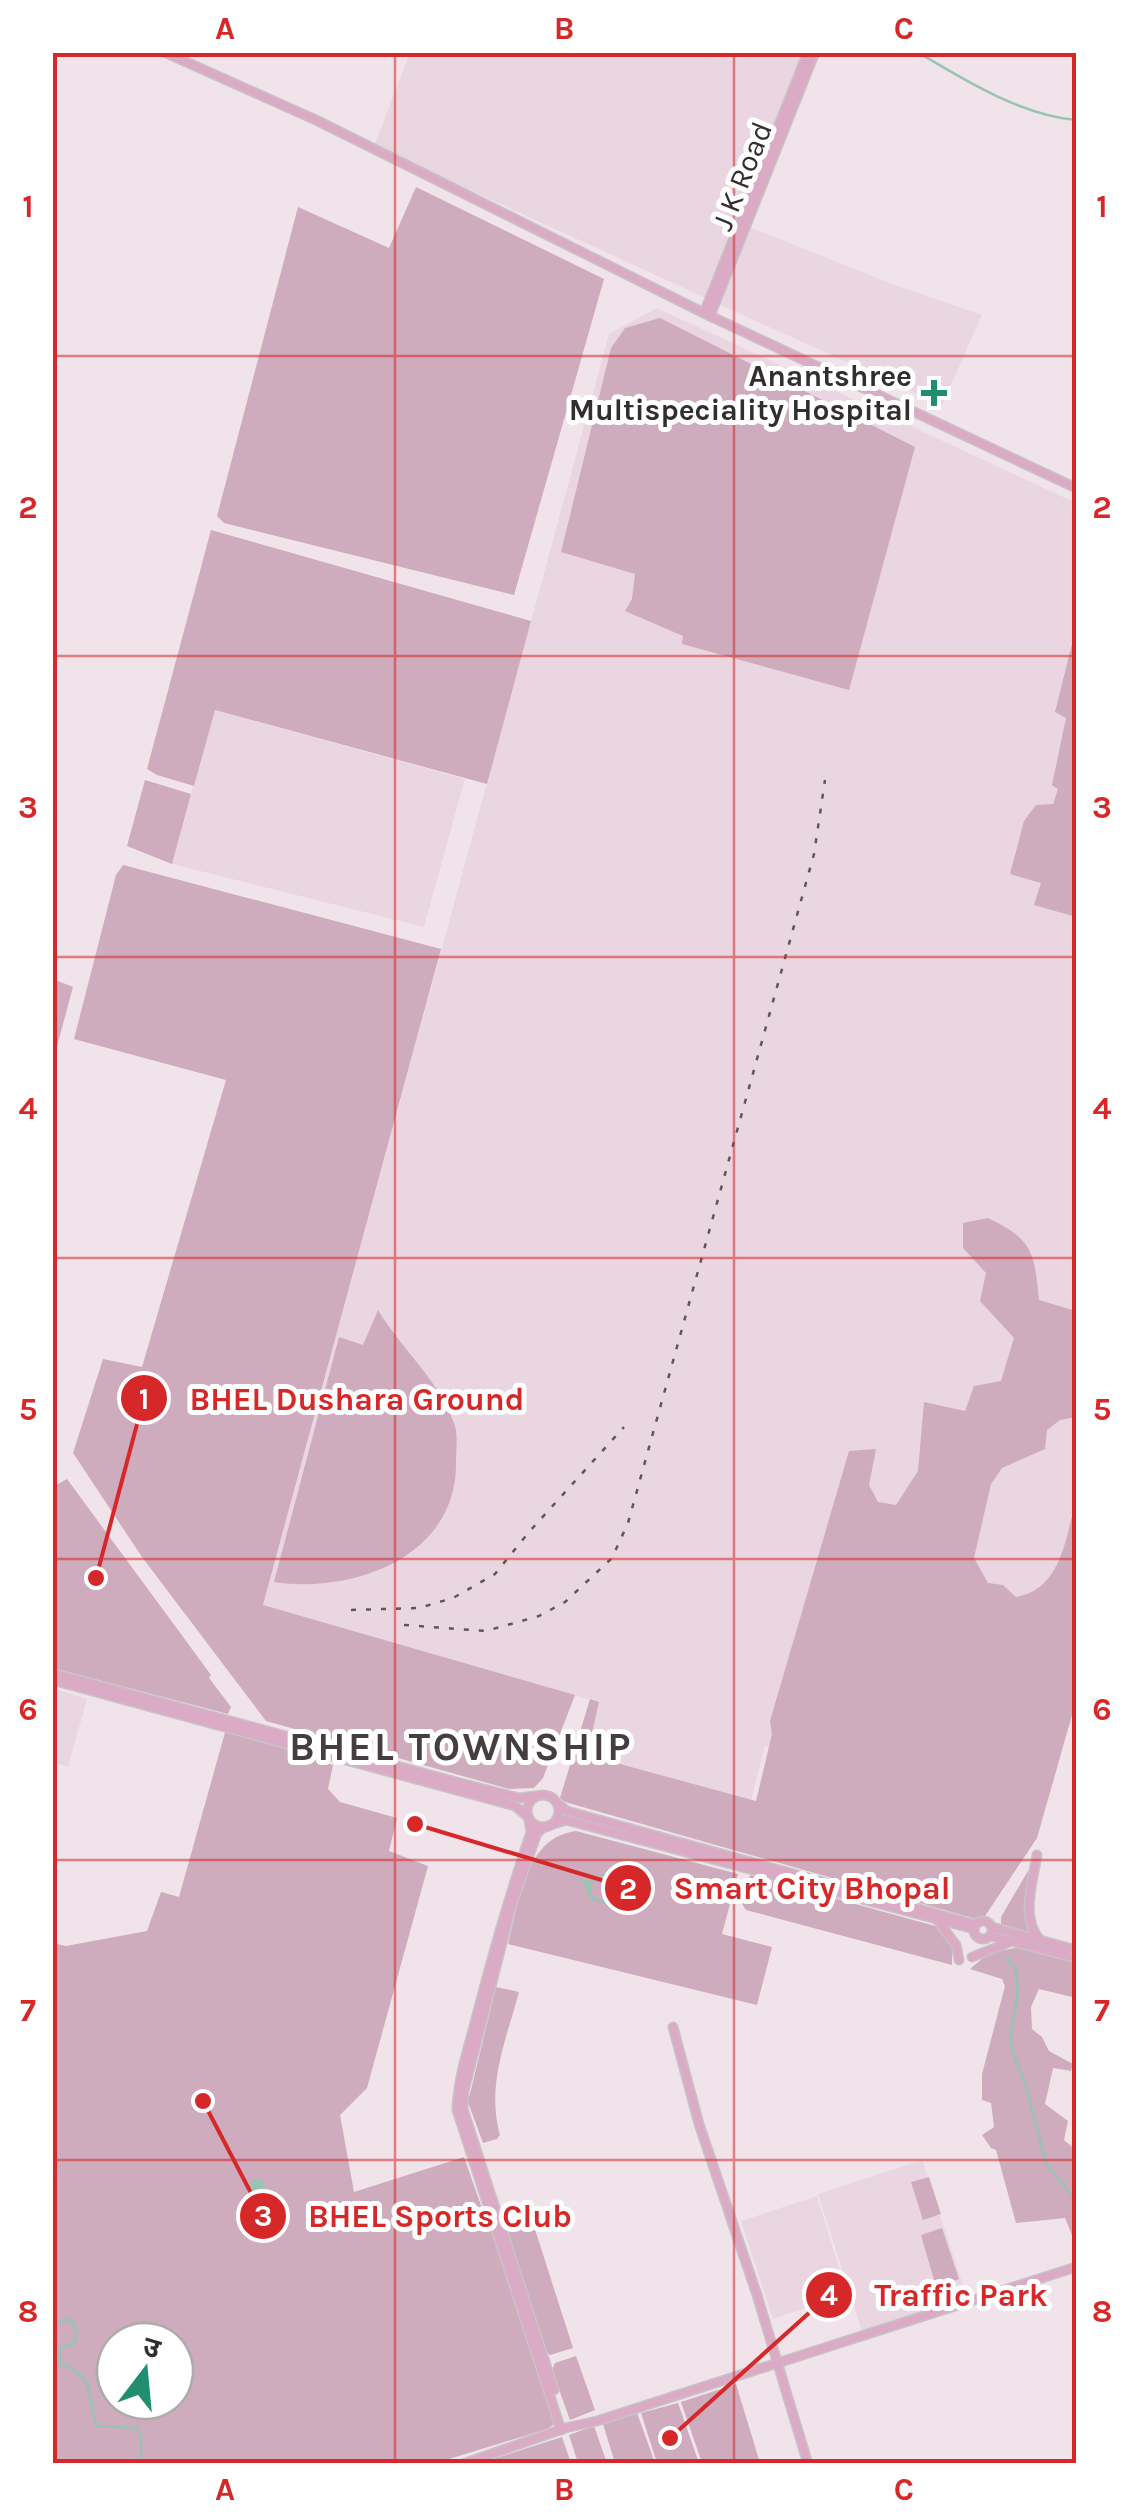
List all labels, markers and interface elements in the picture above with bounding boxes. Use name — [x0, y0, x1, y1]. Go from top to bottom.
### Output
text: A — [215, 10, 235, 47]
text: B — [554, 10, 574, 47]
text: C — [894, 10, 914, 47]
street label: J K Road — [704, 117, 780, 235]
text: 1 — [22, 188, 34, 225]
text: 1 — [1096, 188, 1108, 225]
place label: Anantshree Multispeciality Hospital — [569, 358, 912, 428]
marker: Anantshree Multispeciality Hospital — [921, 380, 947, 406]
text: 2 — [18, 489, 38, 526]
text: 2 — [1092, 489, 1112, 526]
text: 3 — [18, 789, 38, 826]
text: 3 — [1092, 789, 1112, 826]
text: 4 — [18, 1090, 38, 1127]
text: 4 — [1092, 1090, 1112, 1127]
callout: BHEL Dushara Ground — [119, 1367, 544, 1429]
text: 1 — [139, 1381, 149, 1417]
text: BHEL Dushara Ground — [190, 1381, 524, 1418]
text: 5 — [19, 1391, 37, 1428]
text: 5 — [1093, 1391, 1111, 1428]
text: 6 — [18, 1691, 38, 1728]
text: 6 — [1092, 1691, 1112, 1728]
district label: BHEL TOWNSHIP — [289, 1723, 633, 1770]
callout: Smart City Bhopal — [603, 1857, 970, 1919]
text: Smart City Bhopal — [673, 1870, 951, 1907]
text: 2 — [619, 1871, 637, 1907]
text: 7 — [20, 1992, 36, 2029]
text: 7 — [1094, 1992, 1110, 2029]
callout: BHEL Sports Club — [238, 2185, 592, 2247]
text: 3 — [254, 2198, 272, 2234]
text: BHEL Sports Club — [308, 2198, 572, 2235]
callout: Traffic Park — [804, 2264, 1068, 2326]
text: 4 — [820, 2277, 838, 2313]
text: Traffic Park — [874, 2277, 1048, 2314]
text: 8 — [18, 2293, 38, 2330]
text: 8 — [1092, 2293, 1112, 2330]
north arrow — [95, 2321, 195, 2421]
text: उ — [139, 2329, 165, 2366]
text: A — [215, 2471, 235, 2508]
text: B — [554, 2471, 574, 2508]
text: C — [894, 2471, 914, 2508]

